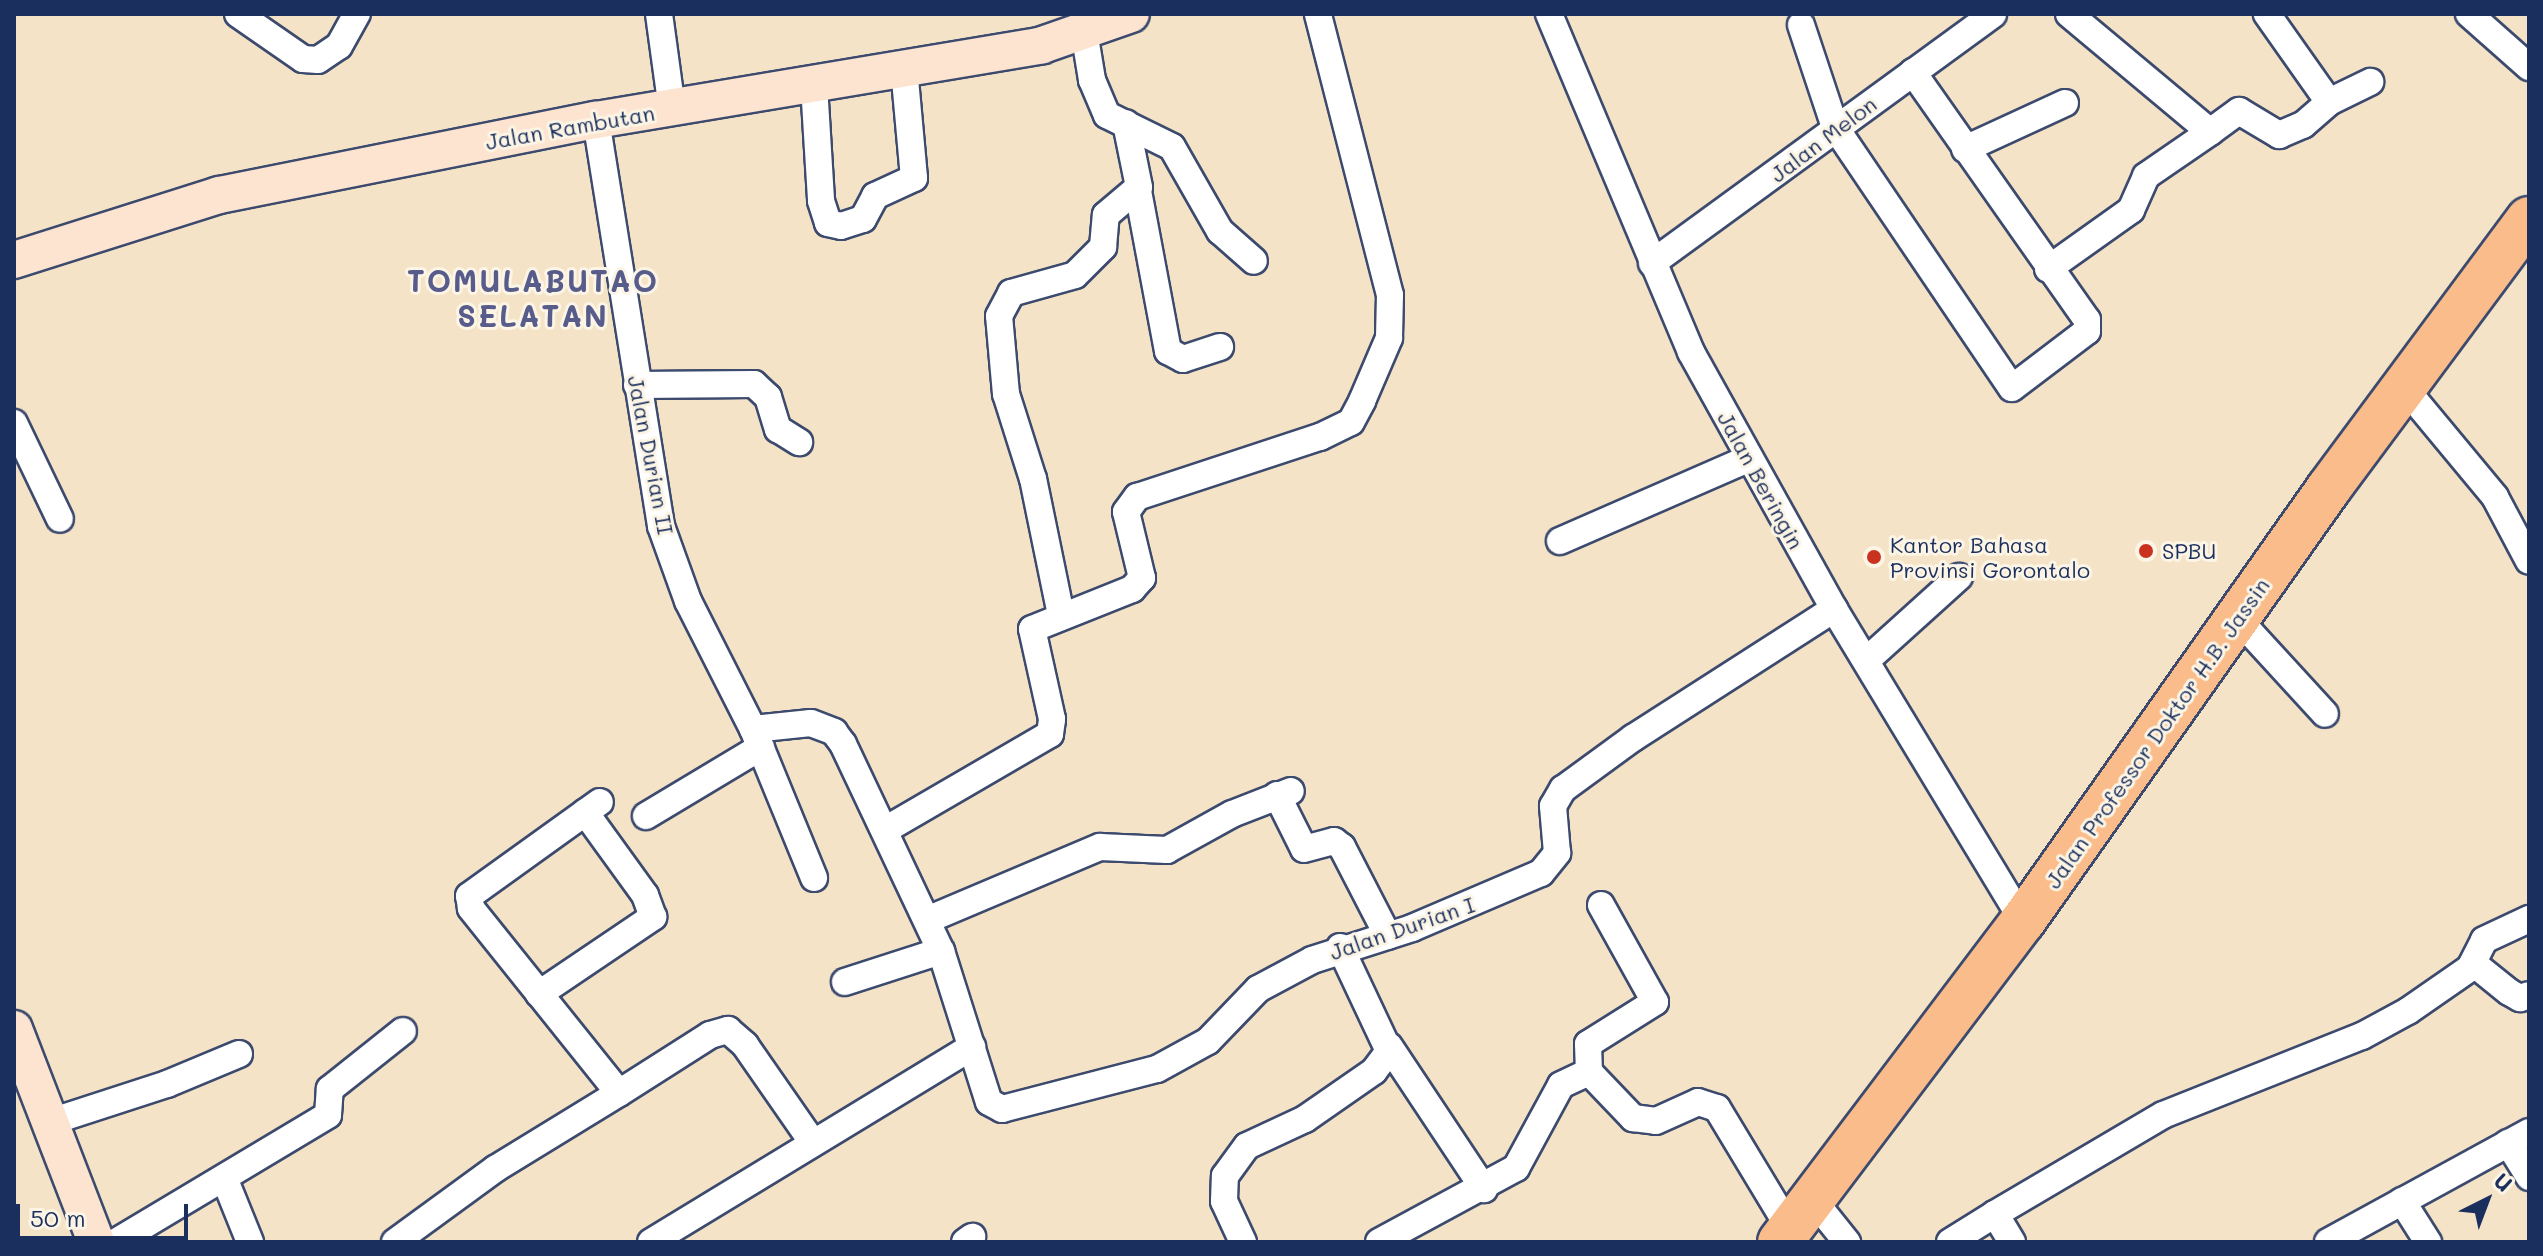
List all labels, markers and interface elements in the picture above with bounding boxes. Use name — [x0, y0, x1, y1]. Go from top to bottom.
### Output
street label: Jalan Melon — [1765, 90, 1881, 188]
street label: Jalan Rambutan — [483, 99, 657, 155]
district label: TOMULABUTAO SELATAN — [407, 262, 659, 332]
street label: Jalan Durian II — [623, 373, 679, 537]
street label: Jalan Beringin — [1712, 407, 1810, 553]
place label: Kantor Bahasa Provinsi Gorontalo — [1890, 531, 2090, 582]
place label: SPBU — [2162, 538, 2216, 564]
marker: SPBU — [2137, 542, 2155, 560]
marker: Kantor Bahasa Provinsi Gorontalo — [1865, 548, 1883, 566]
street label: Jalan Professor Doktor H.B. Jassin — [2039, 573, 2275, 893]
street label: Jalan Durian I — [1326, 891, 1478, 965]
north arrow — [2447, 1160, 2527, 1240]
text: U — [2488, 1166, 2519, 1198]
scale bar — [20, 1188, 192, 1238]
text: 50 m — [30, 1202, 86, 1233]

